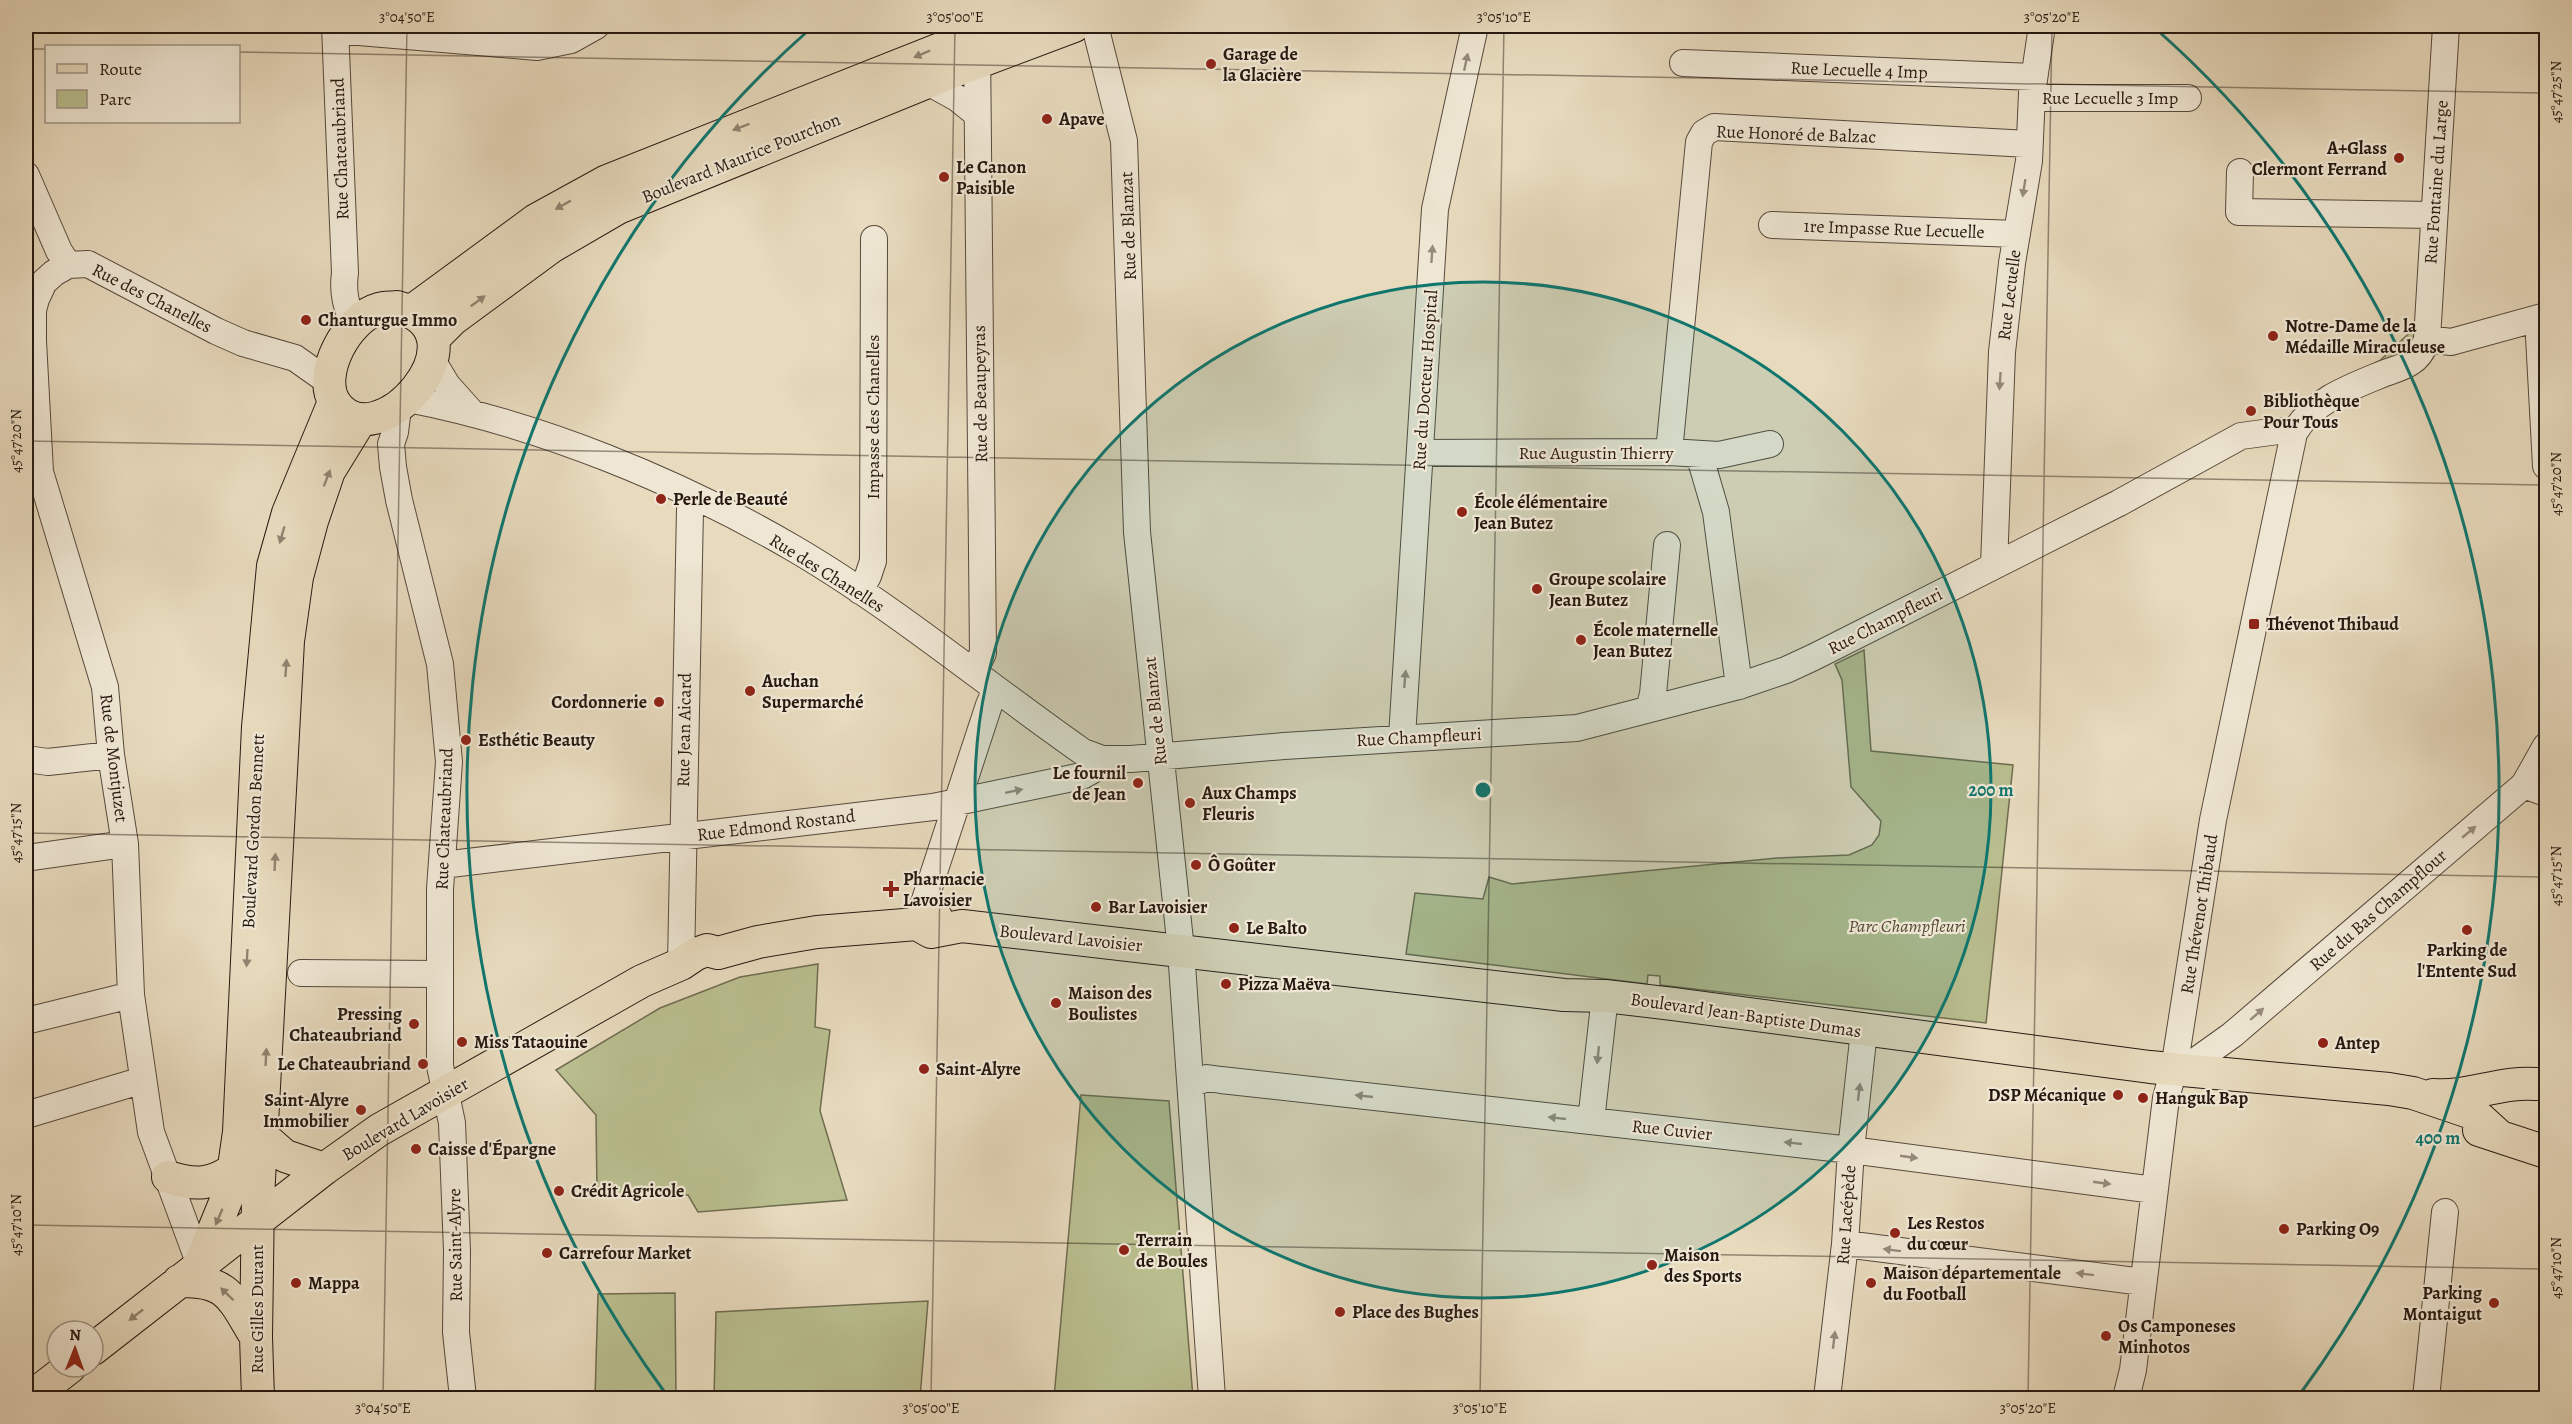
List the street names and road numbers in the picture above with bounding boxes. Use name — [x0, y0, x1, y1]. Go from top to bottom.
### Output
street label: Rue Lecuelle 4 Imp — [1790, 56, 1928, 84]
street label: Rue Chateaubriand — [326, 77, 354, 221]
street label: Rue Lecuelle 3 Imp — [2042, 86, 2178, 110]
street label: Rue Fontaine du Large — [2418, 99, 2454, 265]
street label: Boulevard Maurice Pourchon — [638, 107, 844, 209]
street label: Rue Honoré de Balzac — [1715, 119, 1877, 149]
street label: Rue de Blanzat — [1114, 171, 1142, 281]
street label: 1re Impasse Rue Lecuelle — [1803, 214, 1985, 244]
street label: Rue Lecuelle — [1992, 248, 2026, 342]
street label: Rue des Chanelles — [88, 257, 216, 339]
street label: Rue du Docteur Hospital — [1407, 288, 1443, 471]
street label: Rue de Beaupeyras — [967, 325, 993, 463]
street label: Impasse des Chanelles — [861, 334, 885, 500]
street label: Rue Augustin Thierry — [1518, 441, 1675, 465]
street label: Rue des Chanelles — [765, 528, 889, 618]
street label: Rue Champfleuri — [1824, 582, 1946, 660]
street label: Rue de Blanzat — [1137, 655, 1173, 767]
street label: Rue Jean Aicard — [671, 672, 697, 787]
street label: Rue de Montjuzet — [94, 692, 134, 824]
street label: Rue Champfleuri — [1356, 722, 1482, 752]
street label: Boulevard Gordon Bennett — [236, 733, 270, 929]
street label: Rue Chateaubriand — [430, 747, 458, 891]
street label: Rue Edmond Rostand — [696, 803, 857, 847]
street label: Rue Thévenot Thibaud — [2175, 832, 2224, 996]
street label: Rue du Bas Champflour — [2304, 844, 2452, 976]
street label: Boulevard Lavoisier — [998, 919, 1144, 957]
street label: Boulevard Jean-Baptiste Dumas — [1629, 987, 1863, 1043]
street label: Boulevard Lavoisier — [337, 1072, 473, 1166]
street label: Rue Cuvier — [1631, 1114, 1714, 1146]
street label: Rue Lacépède — [1831, 1164, 1861, 1266]
street label: Rue Saint-Alyre — [442, 1188, 468, 1302]
street label: Rue Gilles Durant — [245, 1244, 269, 1374]

